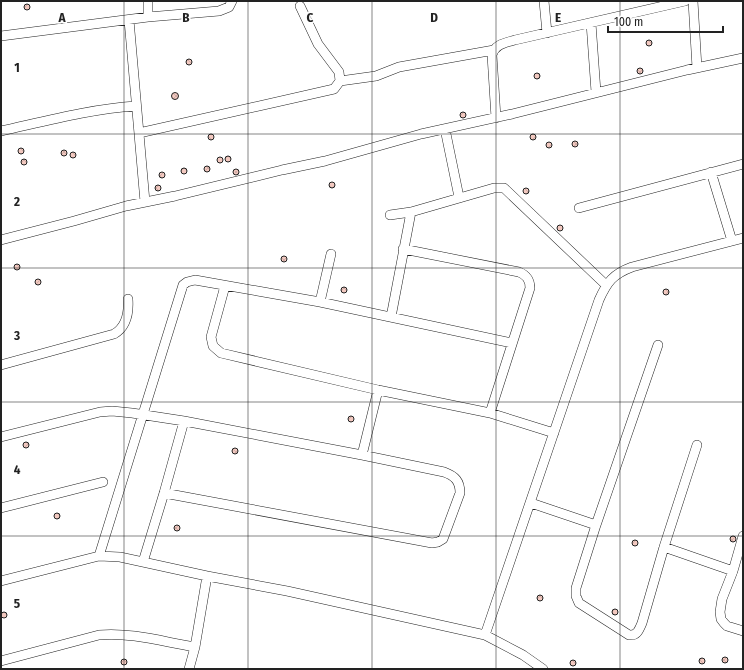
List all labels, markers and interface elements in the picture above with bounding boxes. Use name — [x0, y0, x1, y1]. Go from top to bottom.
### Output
scale bar — [608, 8, 723, 34]
text: A — [57, 10, 66, 25]
text: B — [182, 10, 190, 25]
text: C — [307, 10, 314, 25]
text: D — [430, 10, 438, 25]
text: E — [555, 10, 561, 25]
text: 100 m — [614, 15, 643, 29]
text: 1 — [14, 60, 20, 75]
text: 2 — [13, 194, 20, 209]
text: 3 — [13, 328, 20, 343]
text: 4 — [14, 462, 21, 477]
text: 5 — [14, 596, 20, 611]

